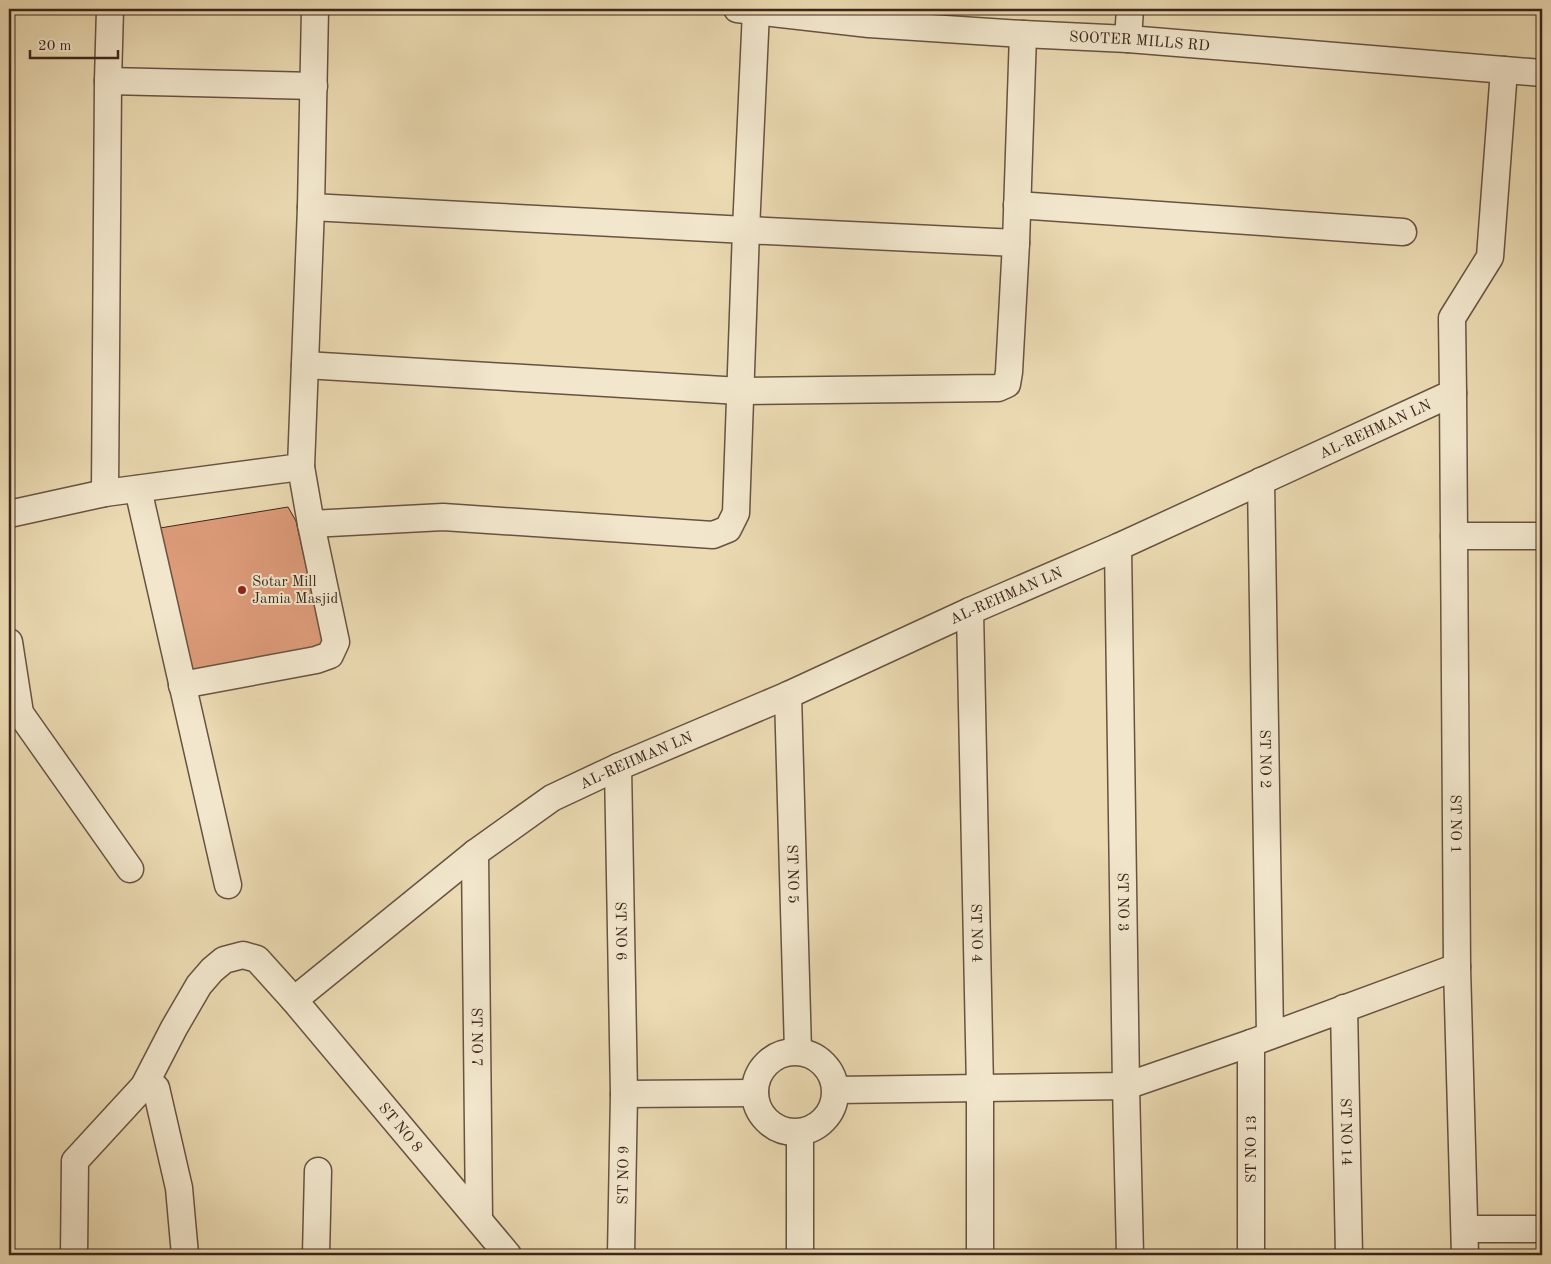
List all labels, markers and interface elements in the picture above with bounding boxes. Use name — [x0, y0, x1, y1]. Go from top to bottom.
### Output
scale bar — [30, 28, 118, 60]
street label: SOOTER MILLS RD — [1069, 30, 1210, 55]
text: 20 m — [38, 39, 72, 54]
street label: AL-REHMAN LN — [1317, 398, 1434, 462]
street label: AL-REHMAN LN — [948, 566, 1066, 628]
place label: Sotar Mill Jamia Masjid — [252, 575, 338, 607]
marker: Sotar Mill Jamia Masjid — [236, 584, 248, 596]
street label: ST NO 2 — [1256, 729, 1272, 789]
street label: AL-REHMAN LN — [578, 730, 696, 793]
street label: ST NO 1 — [1447, 794, 1462, 854]
street label: ST NO 5 — [783, 844, 800, 904]
street label: ST NO 3 — [1114, 872, 1130, 932]
street label: ST NO 6 — [611, 901, 628, 961]
street label: ST NO 4 — [967, 903, 983, 963]
street label: ST NO 7 — [468, 1007, 483, 1067]
street label: ST NO 14 — [1337, 1098, 1353, 1166]
street label: ST NO 8 — [375, 1101, 424, 1156]
street label: ST NO 13 — [1245, 1115, 1260, 1183]
street label: ST NO 9 — [616, 1145, 633, 1205]

